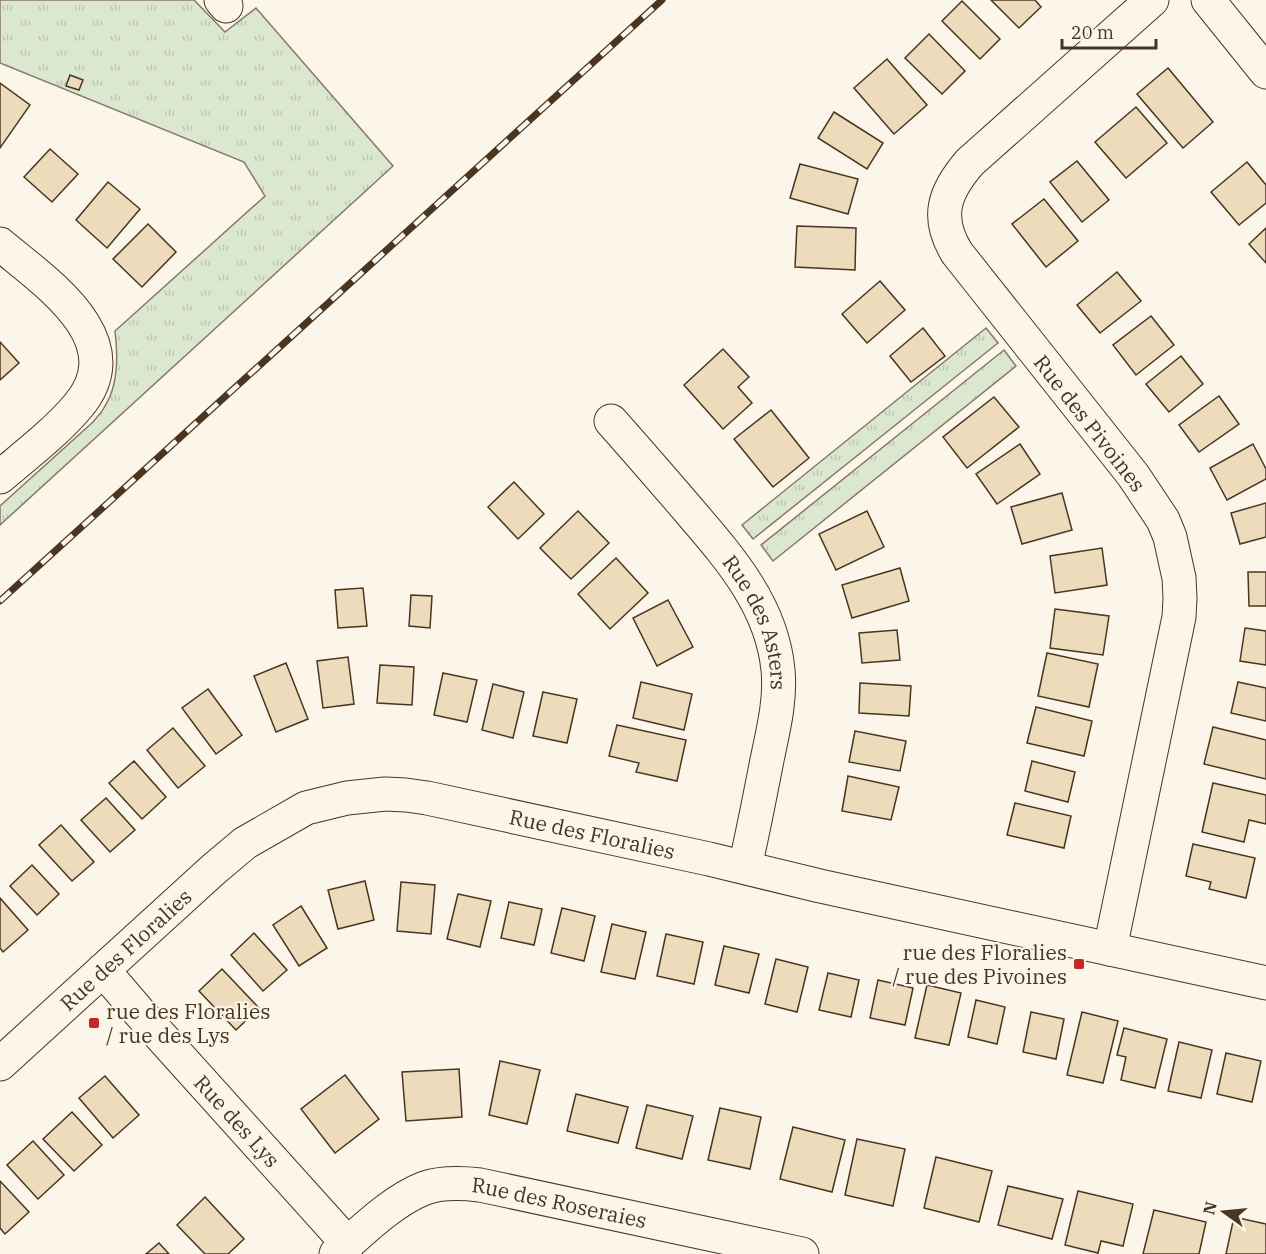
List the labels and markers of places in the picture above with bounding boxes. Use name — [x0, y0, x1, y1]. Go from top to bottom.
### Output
place label: rue des Floralies / rue des Pivoines — [892, 938, 1067, 990]
marker: rue des Floralies / rue des Pivoines — [1072, 957, 1086, 971]
place label: rue des Floralies / rue des Lys — [106, 997, 270, 1049]
marker: rue des Floralies / rue des Lys — [87, 1016, 101, 1030]

